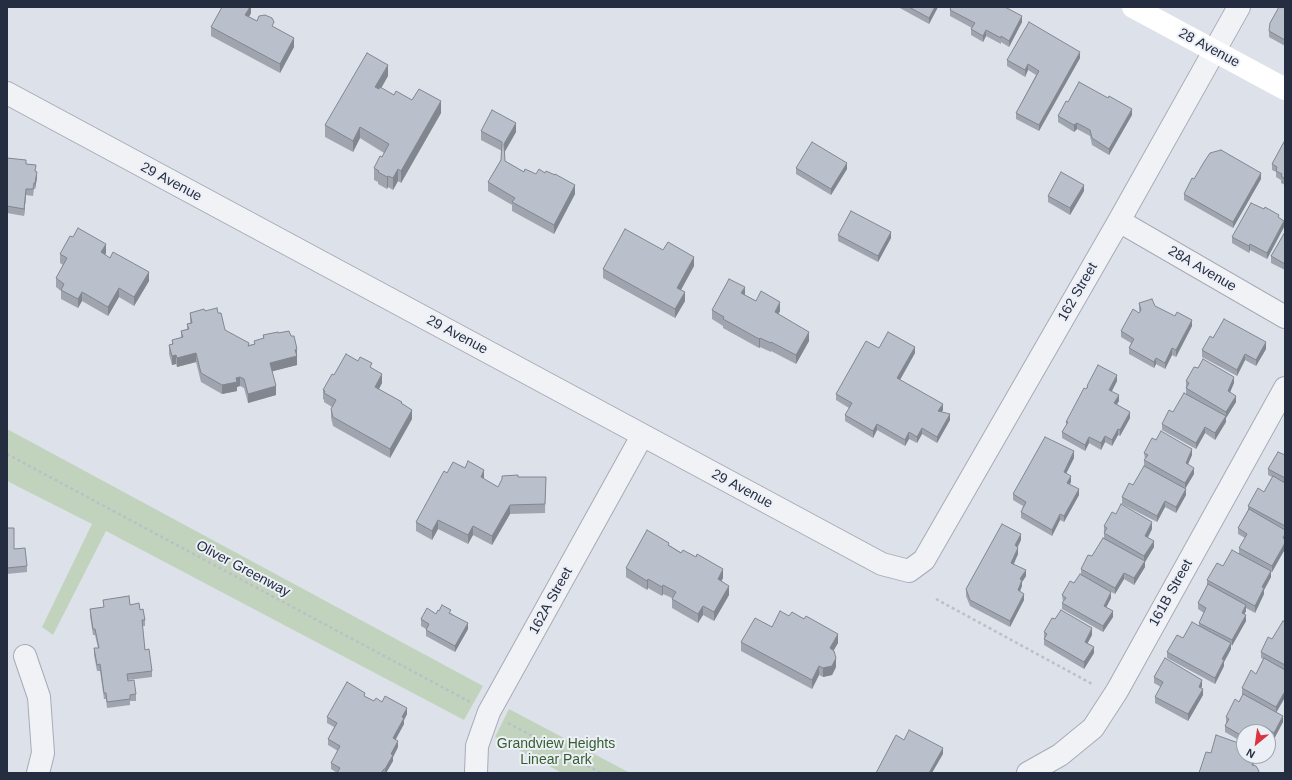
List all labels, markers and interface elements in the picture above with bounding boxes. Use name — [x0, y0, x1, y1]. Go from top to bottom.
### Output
street label: 28 Avenue — [1176, 25, 1242, 71]
street label: 29 Avenue — [138, 159, 204, 205]
street label: 28A Avenue — [1165, 243, 1239, 295]
street label: 162 Street — [1055, 260, 1101, 324]
street label: 29 Avenue — [424, 312, 490, 358]
street label: 29 Avenue — [709, 466, 775, 512]
street label: Oliver Greenway — [193, 537, 293, 601]
street label: 161B Street — [1146, 557, 1196, 629]
street label: 162A Street — [526, 565, 576, 637]
north arrow — [1236, 724, 1276, 764]
park label: Grandview Heights Linear Park — [497, 736, 615, 768]
text: N — [1244, 746, 1257, 761]

